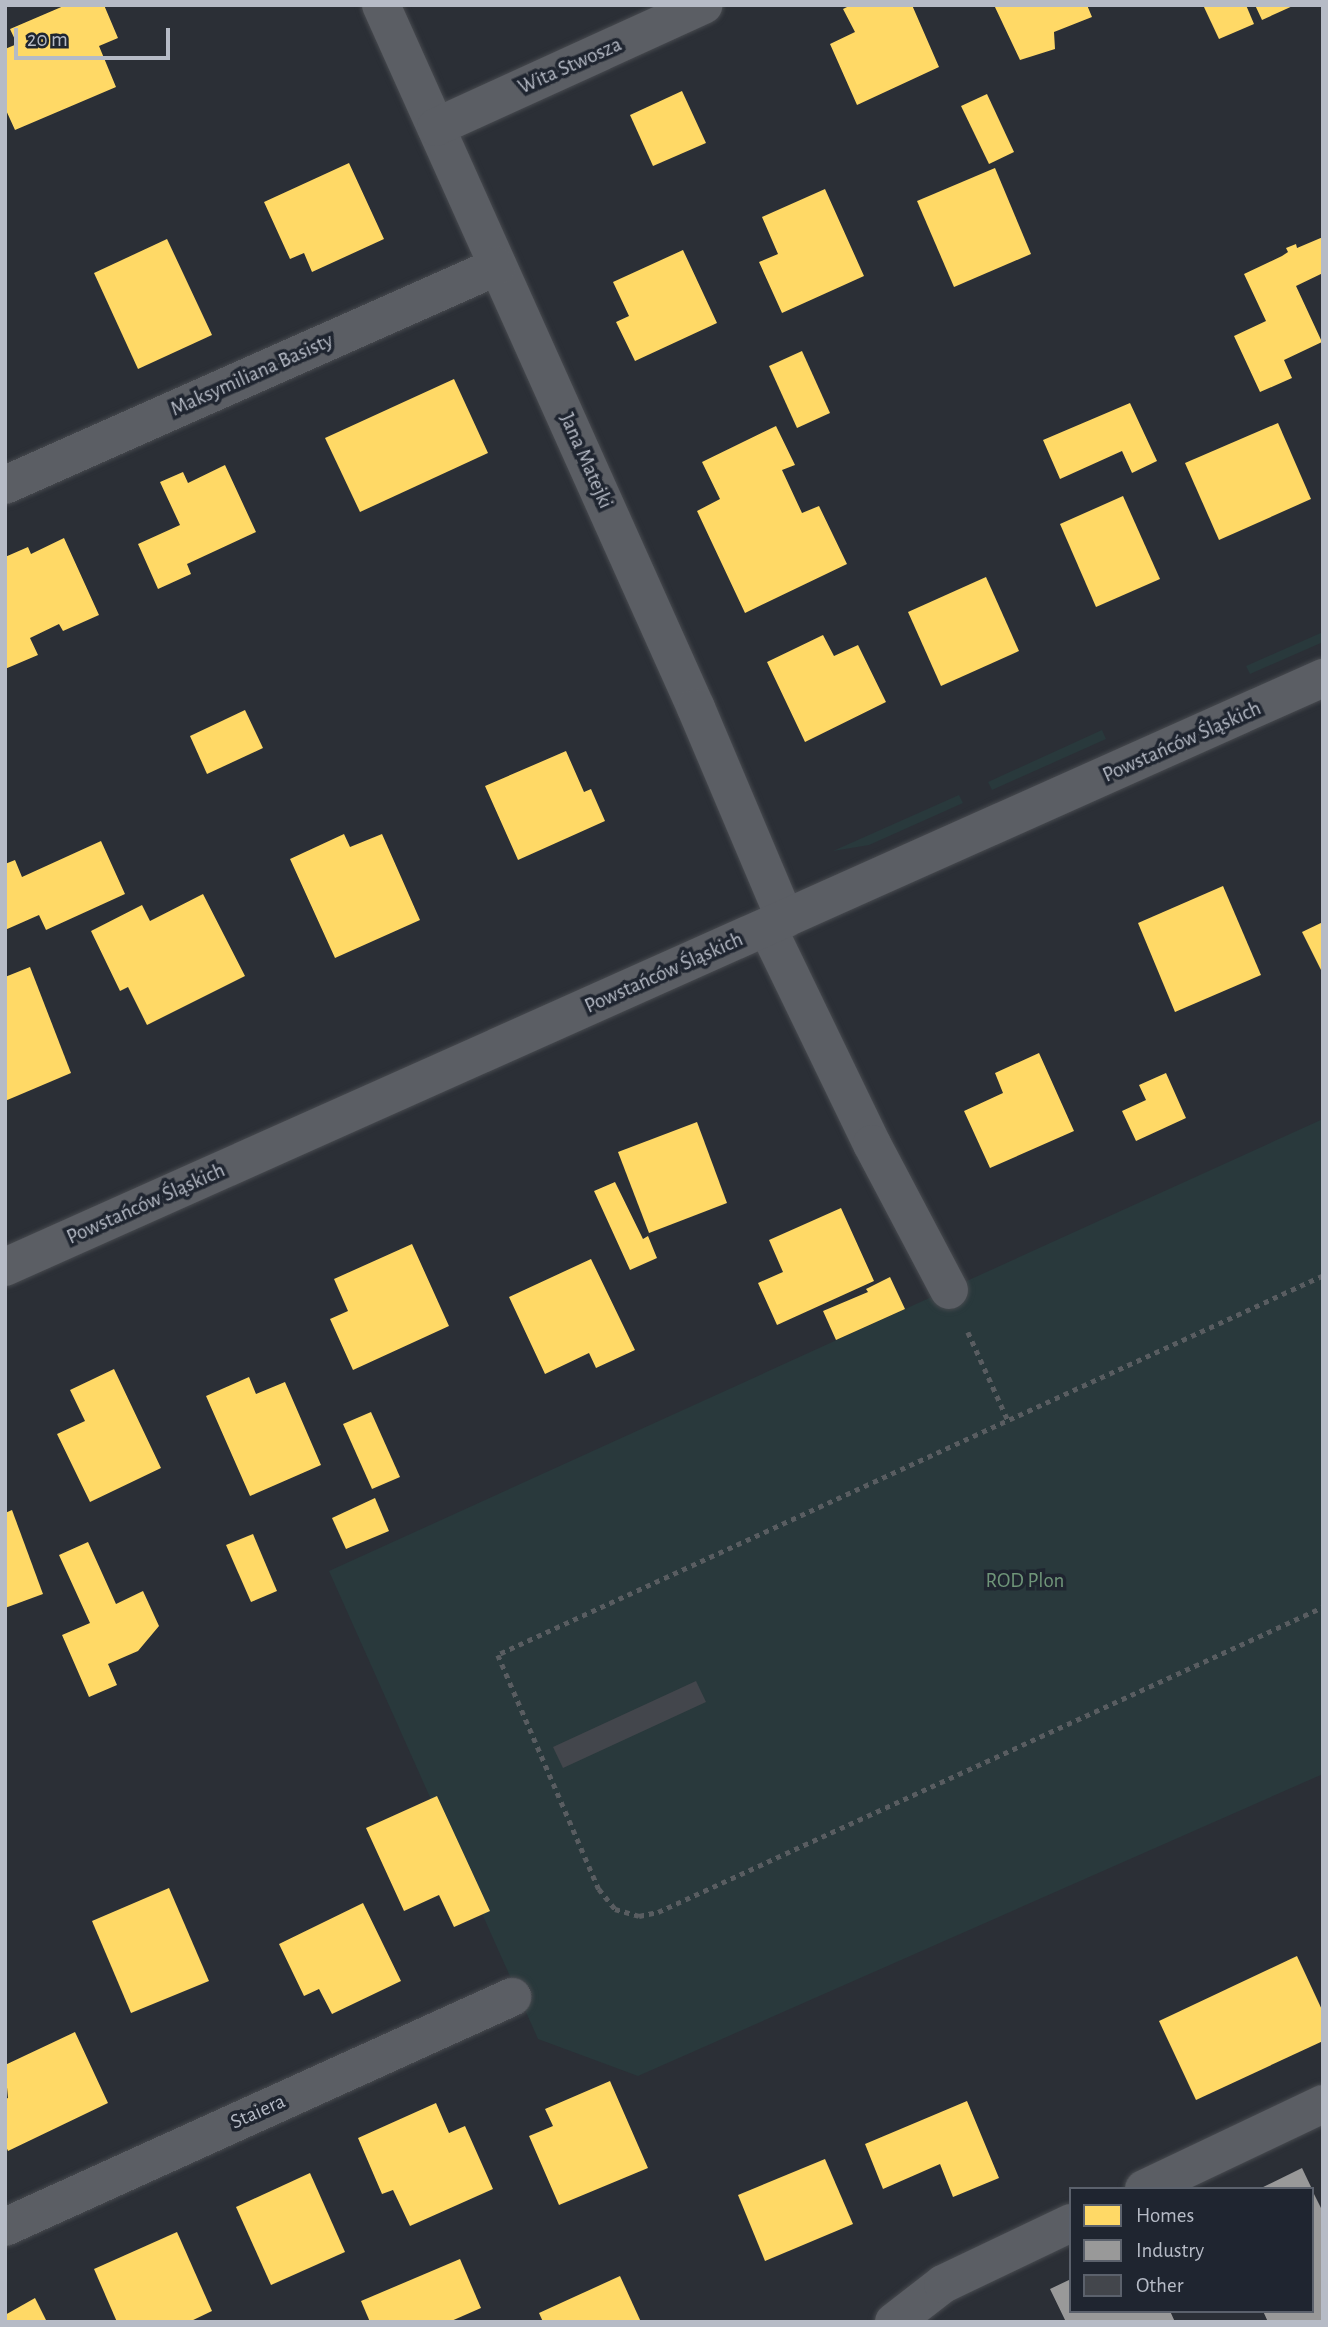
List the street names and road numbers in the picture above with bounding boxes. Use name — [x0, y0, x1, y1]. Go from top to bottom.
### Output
street label: Wita Stwosza — [514, 32, 626, 100]
street label: Maksymiliana Basisty — [167, 328, 337, 422]
street label: Jana Matejki — [554, 409, 618, 513]
street label: Powstańców Śląskich — [1099, 696, 1265, 788]
street label: Powstańców Śląskich — [581, 927, 747, 1019]
street label: Powstańców Śląskich — [63, 1158, 229, 1250]
street label: Staiera — [227, 2089, 289, 2135]

